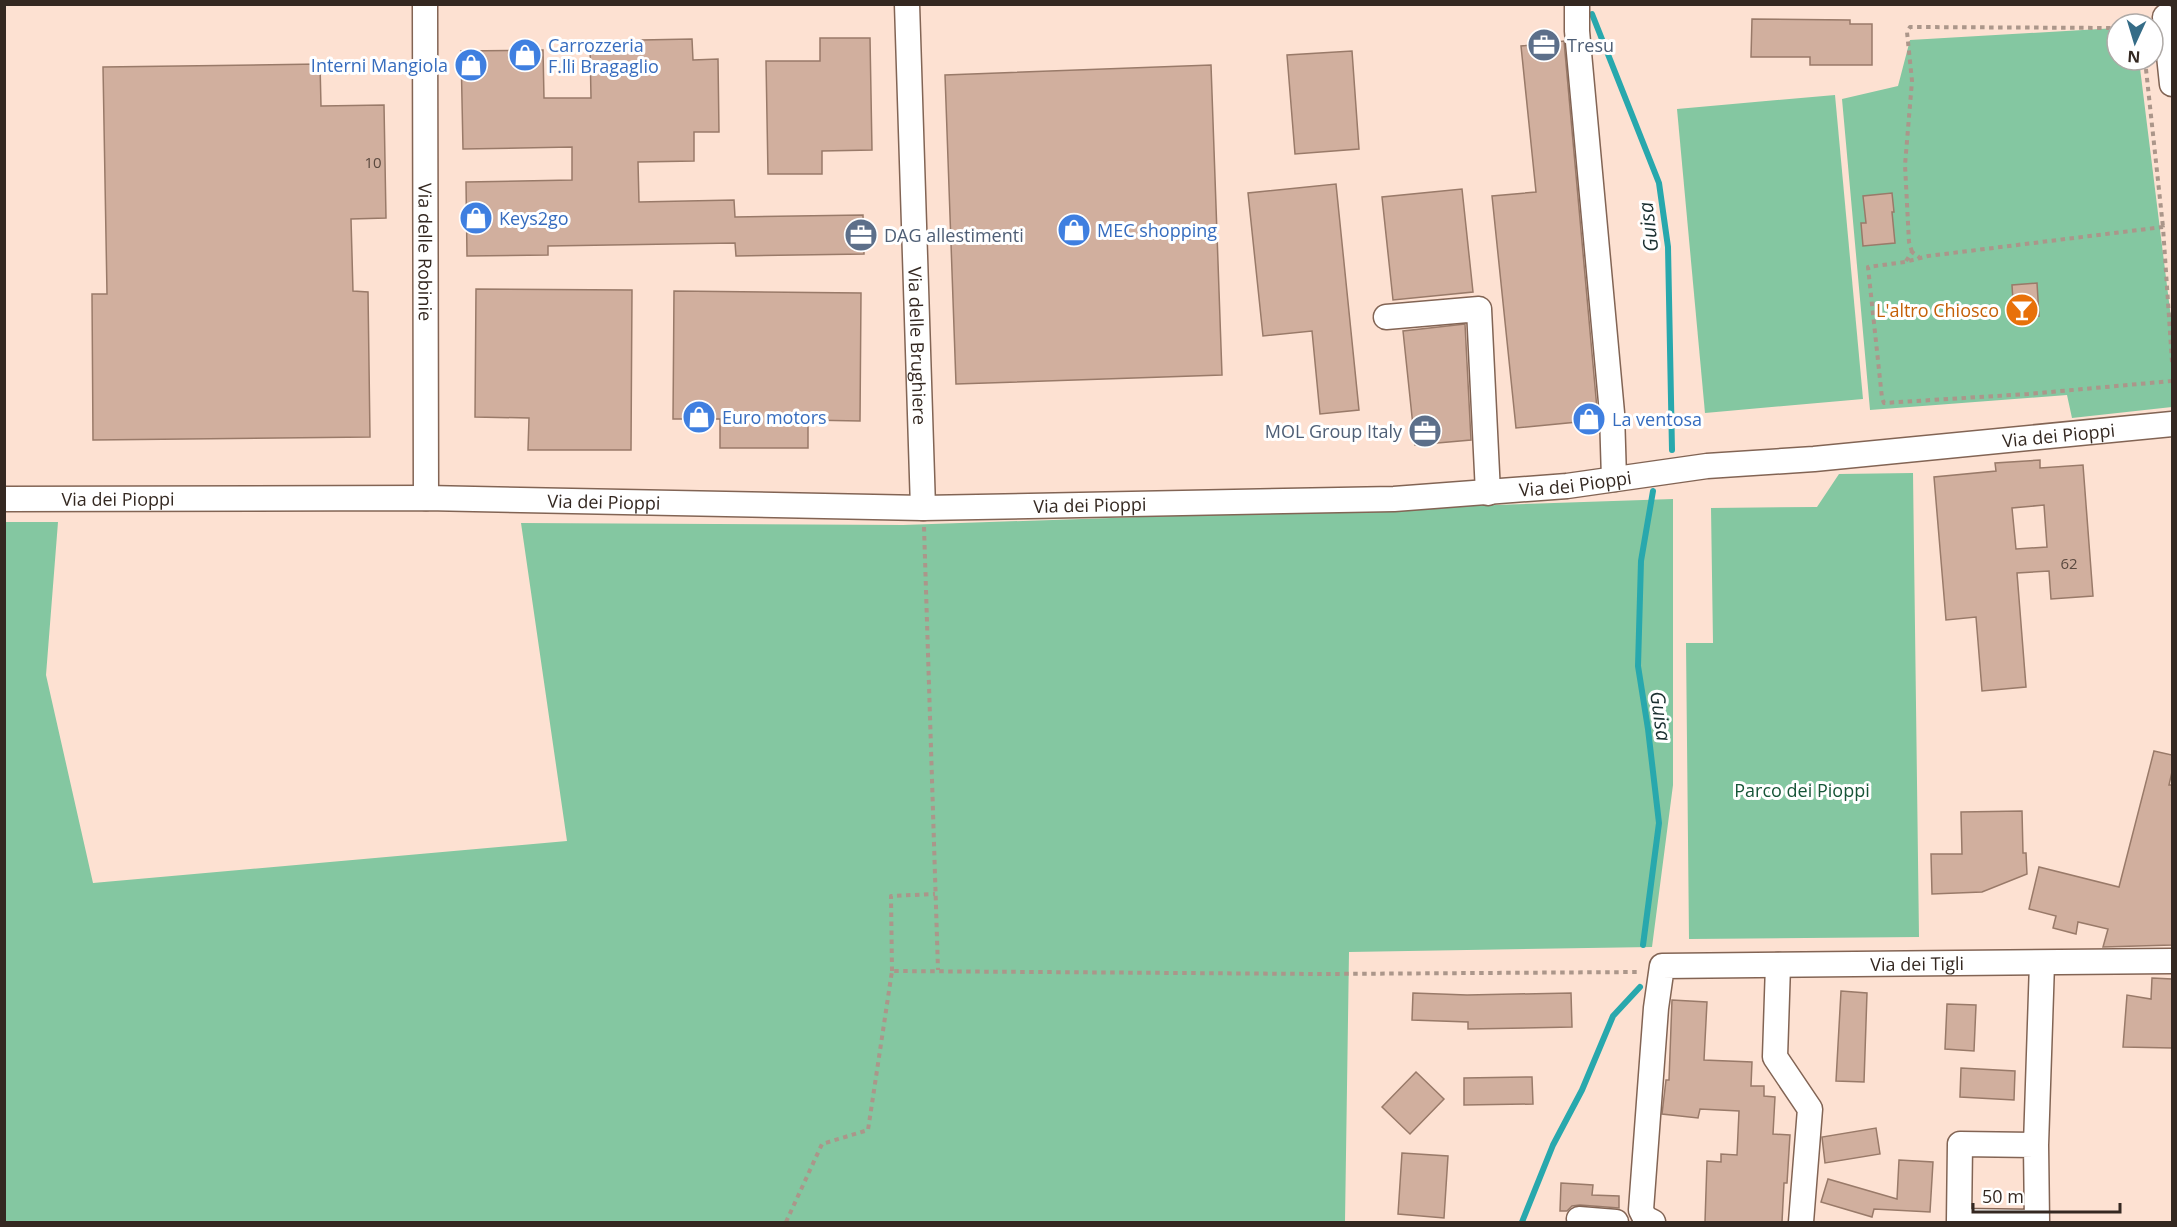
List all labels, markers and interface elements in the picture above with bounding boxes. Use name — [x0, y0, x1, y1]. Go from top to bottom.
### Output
north arrow — [2105, 12, 2165, 72]
office icon: Tresu — [1526, 27, 1562, 63]
place label: Carrozzeria F.lli Bragaglio — [548, 33, 659, 78]
place label: Tresu — [1567, 33, 1614, 57]
shop icon: Carrozzeria F.lli Bragaglio — [507, 37, 543, 73]
text: N — [2127, 46, 2141, 68]
shop icon: Interni Mangiola — [453, 47, 489, 83]
place label: Interni Mangiola — [311, 53, 448, 77]
house number: 10 — [364, 152, 382, 172]
street label: Via delle Robinie — [413, 183, 438, 321]
shop icon: Keys2go — [458, 200, 494, 236]
water label: Guisa — [1632, 200, 1664, 254]
place label: Keys2go — [499, 206, 569, 230]
shop icon: MEC shopping — [1056, 212, 1092, 248]
office icon: DAG allestimenti — [843, 217, 879, 253]
place label: MEC shopping — [1097, 218, 1217, 242]
place label: DAG allestimenti — [884, 223, 1024, 247]
street label: Via delle Brughiere — [903, 266, 932, 425]
bar icon: L'altro Chiosco — [2004, 292, 2040, 328]
place label: L'altro Chiosco — [1876, 298, 1999, 322]
shop icon: Euro motors — [681, 399, 717, 435]
shop icon: La ventosa — [1571, 401, 1607, 437]
place label: Euro motors — [722, 405, 827, 429]
place label: La ventosa — [1612, 407, 1702, 431]
office icon: MOL Group Italy — [1407, 413, 1443, 449]
street label: Via dei Pioppi — [2001, 418, 2116, 453]
place label: MOL Group Italy — [1265, 419, 1403, 443]
street label: Via dei Pioppi — [1518, 465, 1633, 502]
street label: Via dei Pioppi — [61, 487, 175, 511]
street label: Via dei Pioppi — [547, 488, 661, 515]
street label: Via dei Pioppi — [1033, 492, 1147, 518]
house number: 62 — [2060, 553, 2078, 573]
water label: Guisa — [1644, 689, 1678, 743]
park label: Parco dei Pioppi — [1734, 778, 1870, 802]
street label: Via dei Tigli — [1870, 951, 1964, 976]
scale bar — [1973, 1176, 2120, 1214]
text: 50 m — [1982, 1184, 2024, 1208]

